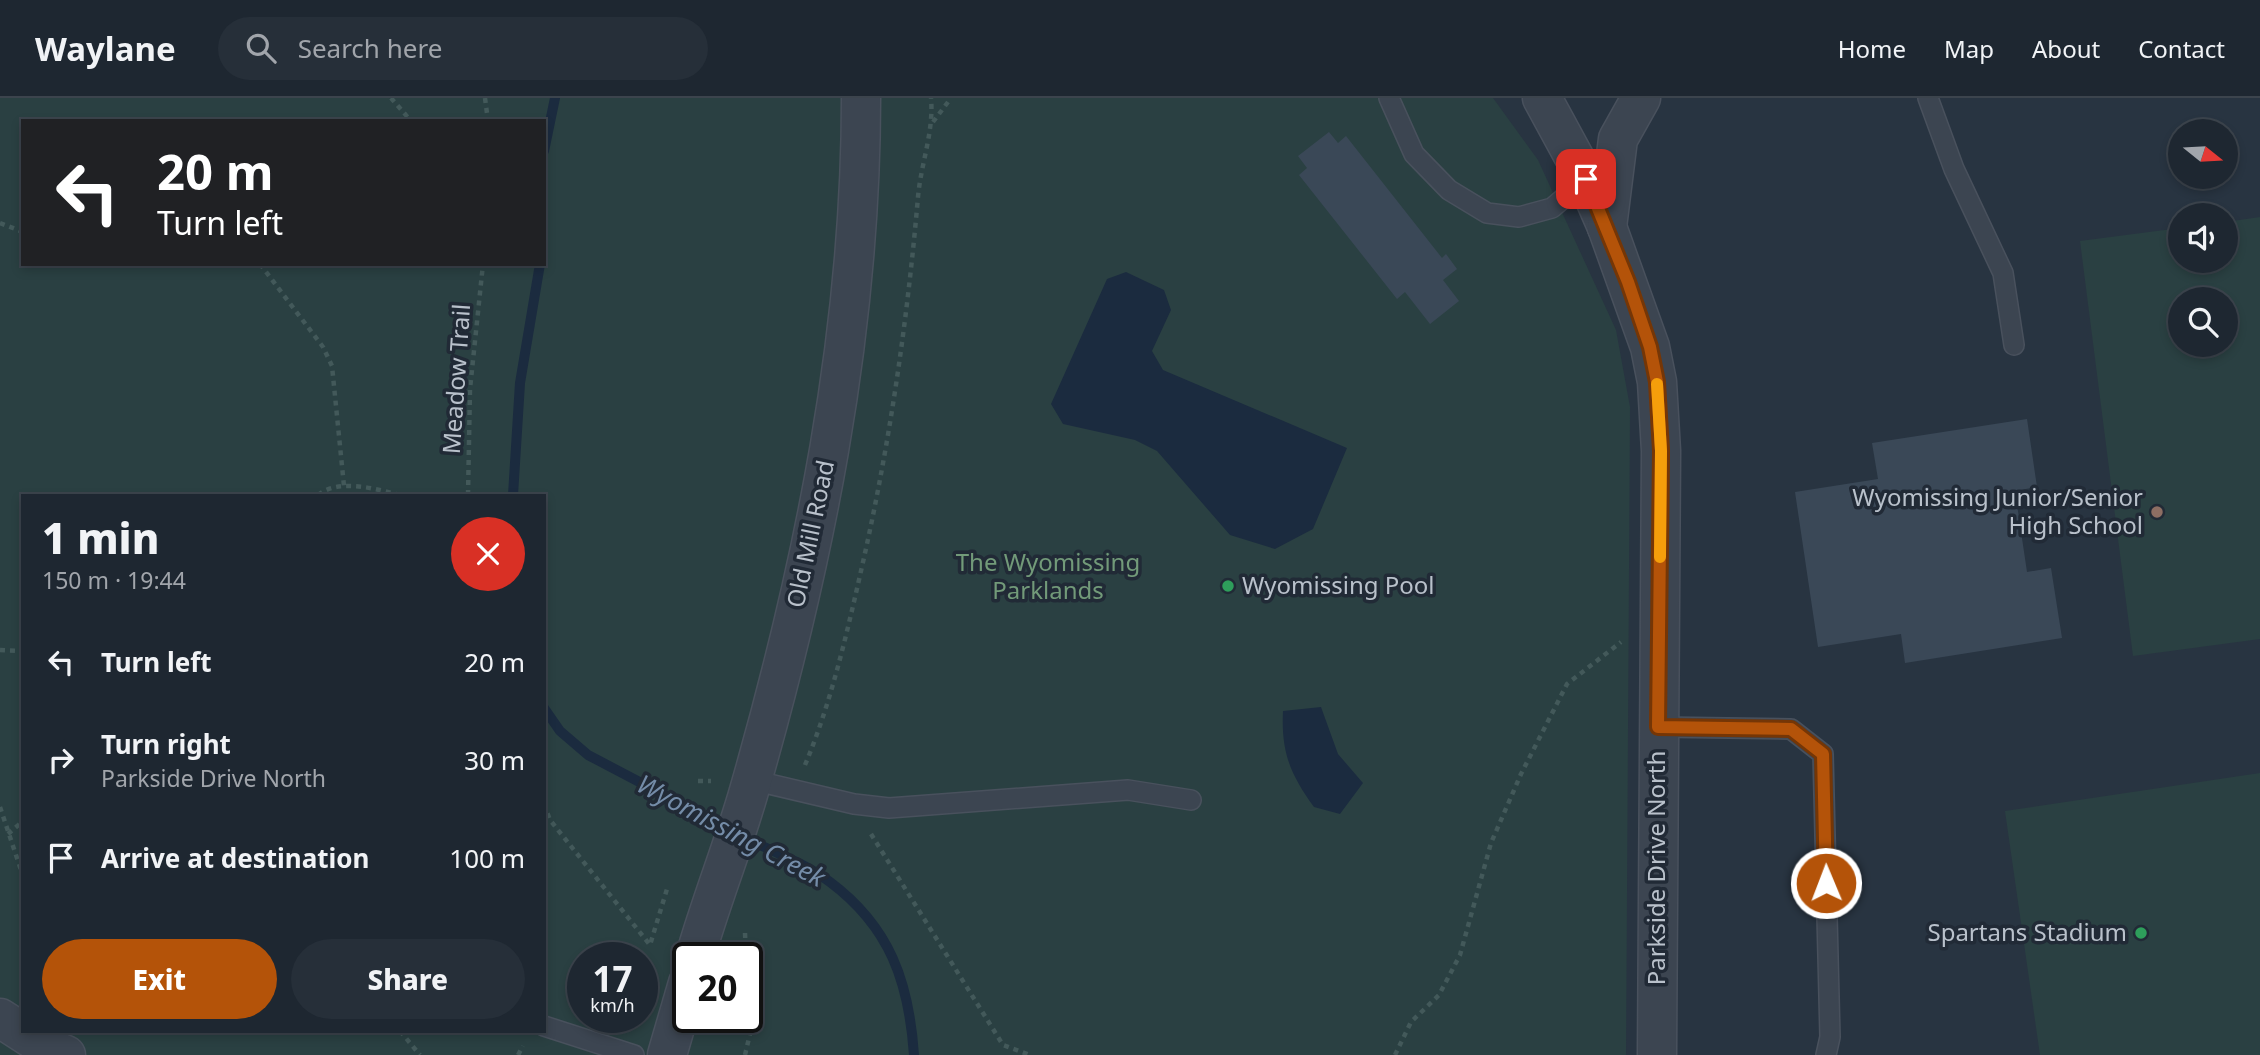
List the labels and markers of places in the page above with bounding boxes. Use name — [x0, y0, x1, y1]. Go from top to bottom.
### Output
pin — [1556, 149, 1616, 209]
place label: Wyomissing Junior/Senior High School — [1852, 480, 2143, 541]
marker: Wyomissing Junior/Senior High School — [2149, 504, 2165, 520]
place label: Wyomissing Pool — [1242, 568, 1434, 601]
marker: Wyomissing Pool — [1220, 578, 1236, 594]
place label: Spartans Stadium — [1927, 915, 2127, 948]
marker: Spartans Stadium — [2133, 925, 2149, 941]

